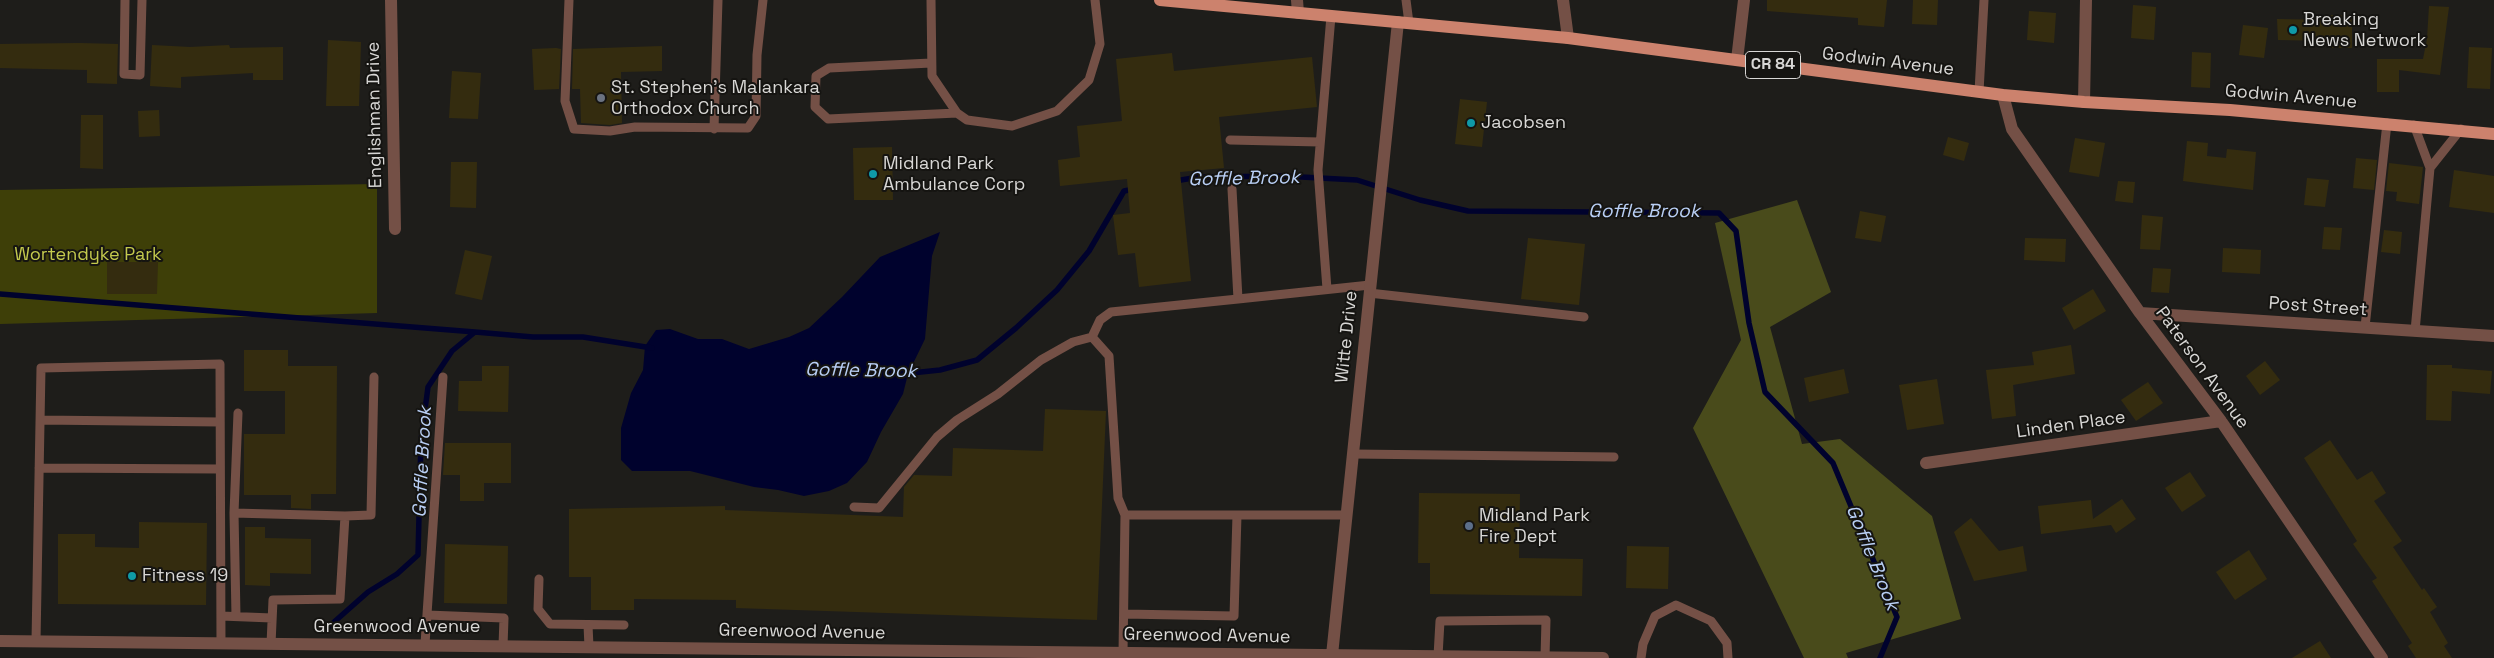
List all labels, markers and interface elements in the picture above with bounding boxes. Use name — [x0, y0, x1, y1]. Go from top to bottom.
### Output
place label: Breaking News Network — [2303, 9, 2426, 52]
marker: Breaking News Network — [2287, 24, 2299, 36]
street label: Englishman Drive — [363, 41, 387, 189]
street label: Godwin Avenue — [1821, 43, 1955, 81]
road number: CR 84 — [1746, 52, 1800, 78]
place label: St. Stephen's Malankara Orthodox Church — [611, 77, 820, 120]
street label: Godwin Avenue — [2224, 80, 2358, 114]
marker: St. Stephen's Malankara Orthodox Church — [595, 92, 607, 104]
place label: Jacobsen — [1481, 112, 1566, 134]
marker: Jacobsen — [1465, 117, 1477, 129]
place label: Midland Park Ambulance Corp — [883, 153, 1025, 195]
water label: Goffle Brook — [1188, 167, 1300, 191]
marker: Midland Park Ambulance Corp — [867, 168, 879, 180]
water label: Goffle Brook — [1588, 201, 1700, 223]
park label: Wortendyke Park — [14, 244, 162, 266]
street label: Witte Drive — [1331, 290, 1363, 384]
street label: Post Street — [2268, 293, 2368, 321]
street label: Paterson Avenue — [2151, 303, 2253, 433]
water label: Goffle Brook — [805, 359, 917, 383]
water label: Goffle Brook — [409, 406, 437, 518]
street label: Linden Place — [2015, 407, 2127, 443]
water label: Goffle Brook — [1840, 502, 1904, 614]
place label: Midland Park Fire Dept — [1479, 505, 1590, 548]
marker: Midland Park Fire Dept — [1463, 520, 1475, 532]
place label: Fitness 19 — [142, 565, 228, 587]
marker: Fitness 19 — [126, 570, 138, 582]
street label: Greenwood Avenue — [314, 616, 480, 638]
street label: Greenwood Avenue — [718, 620, 886, 644]
street label: Greenwood Avenue — [1123, 624, 1291, 648]

